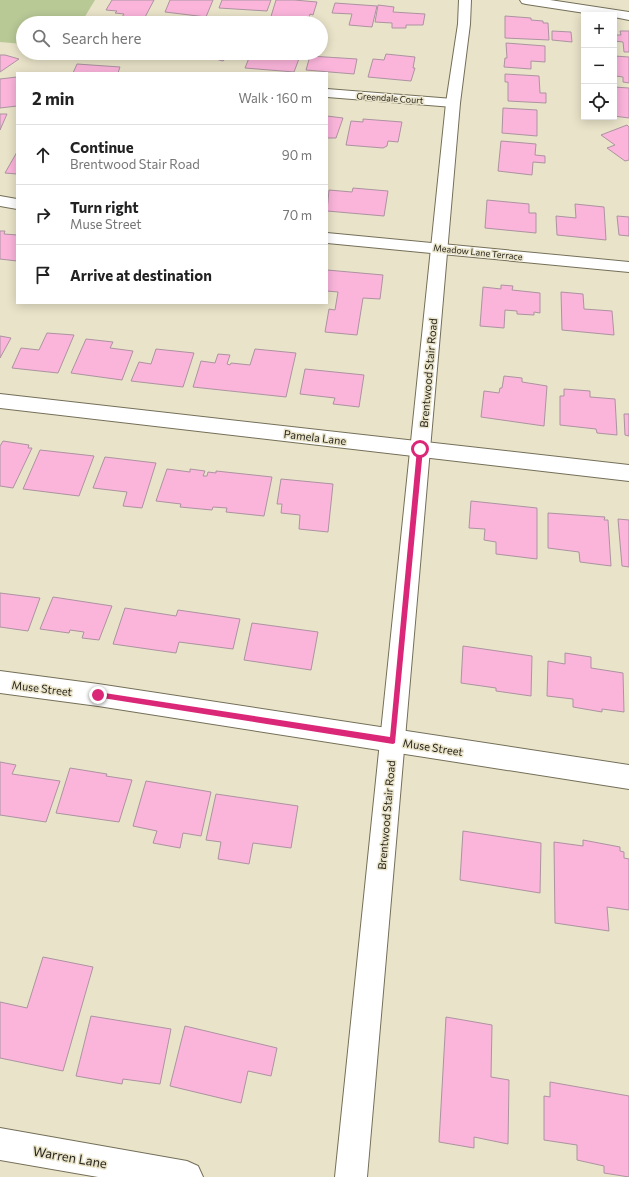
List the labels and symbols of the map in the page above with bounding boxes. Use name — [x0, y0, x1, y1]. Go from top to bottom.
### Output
street label: Greendale Court — [356, 90, 424, 106]
street label: Meadow Lane Terrace — [433, 242, 523, 262]
street label: Brentwood Stair Road — [417, 318, 439, 428]
street label: Pamela Lane — [283, 427, 347, 447]
route start — [411, 440, 429, 458]
street label: Muse Street — [11, 678, 73, 698]
route end — [89, 686, 107, 704]
street label: Muse Street — [402, 736, 464, 758]
street label: Brentwood Stair Road — [375, 760, 397, 870]
street label: Warren Lane — [32, 1143, 108, 1171]

